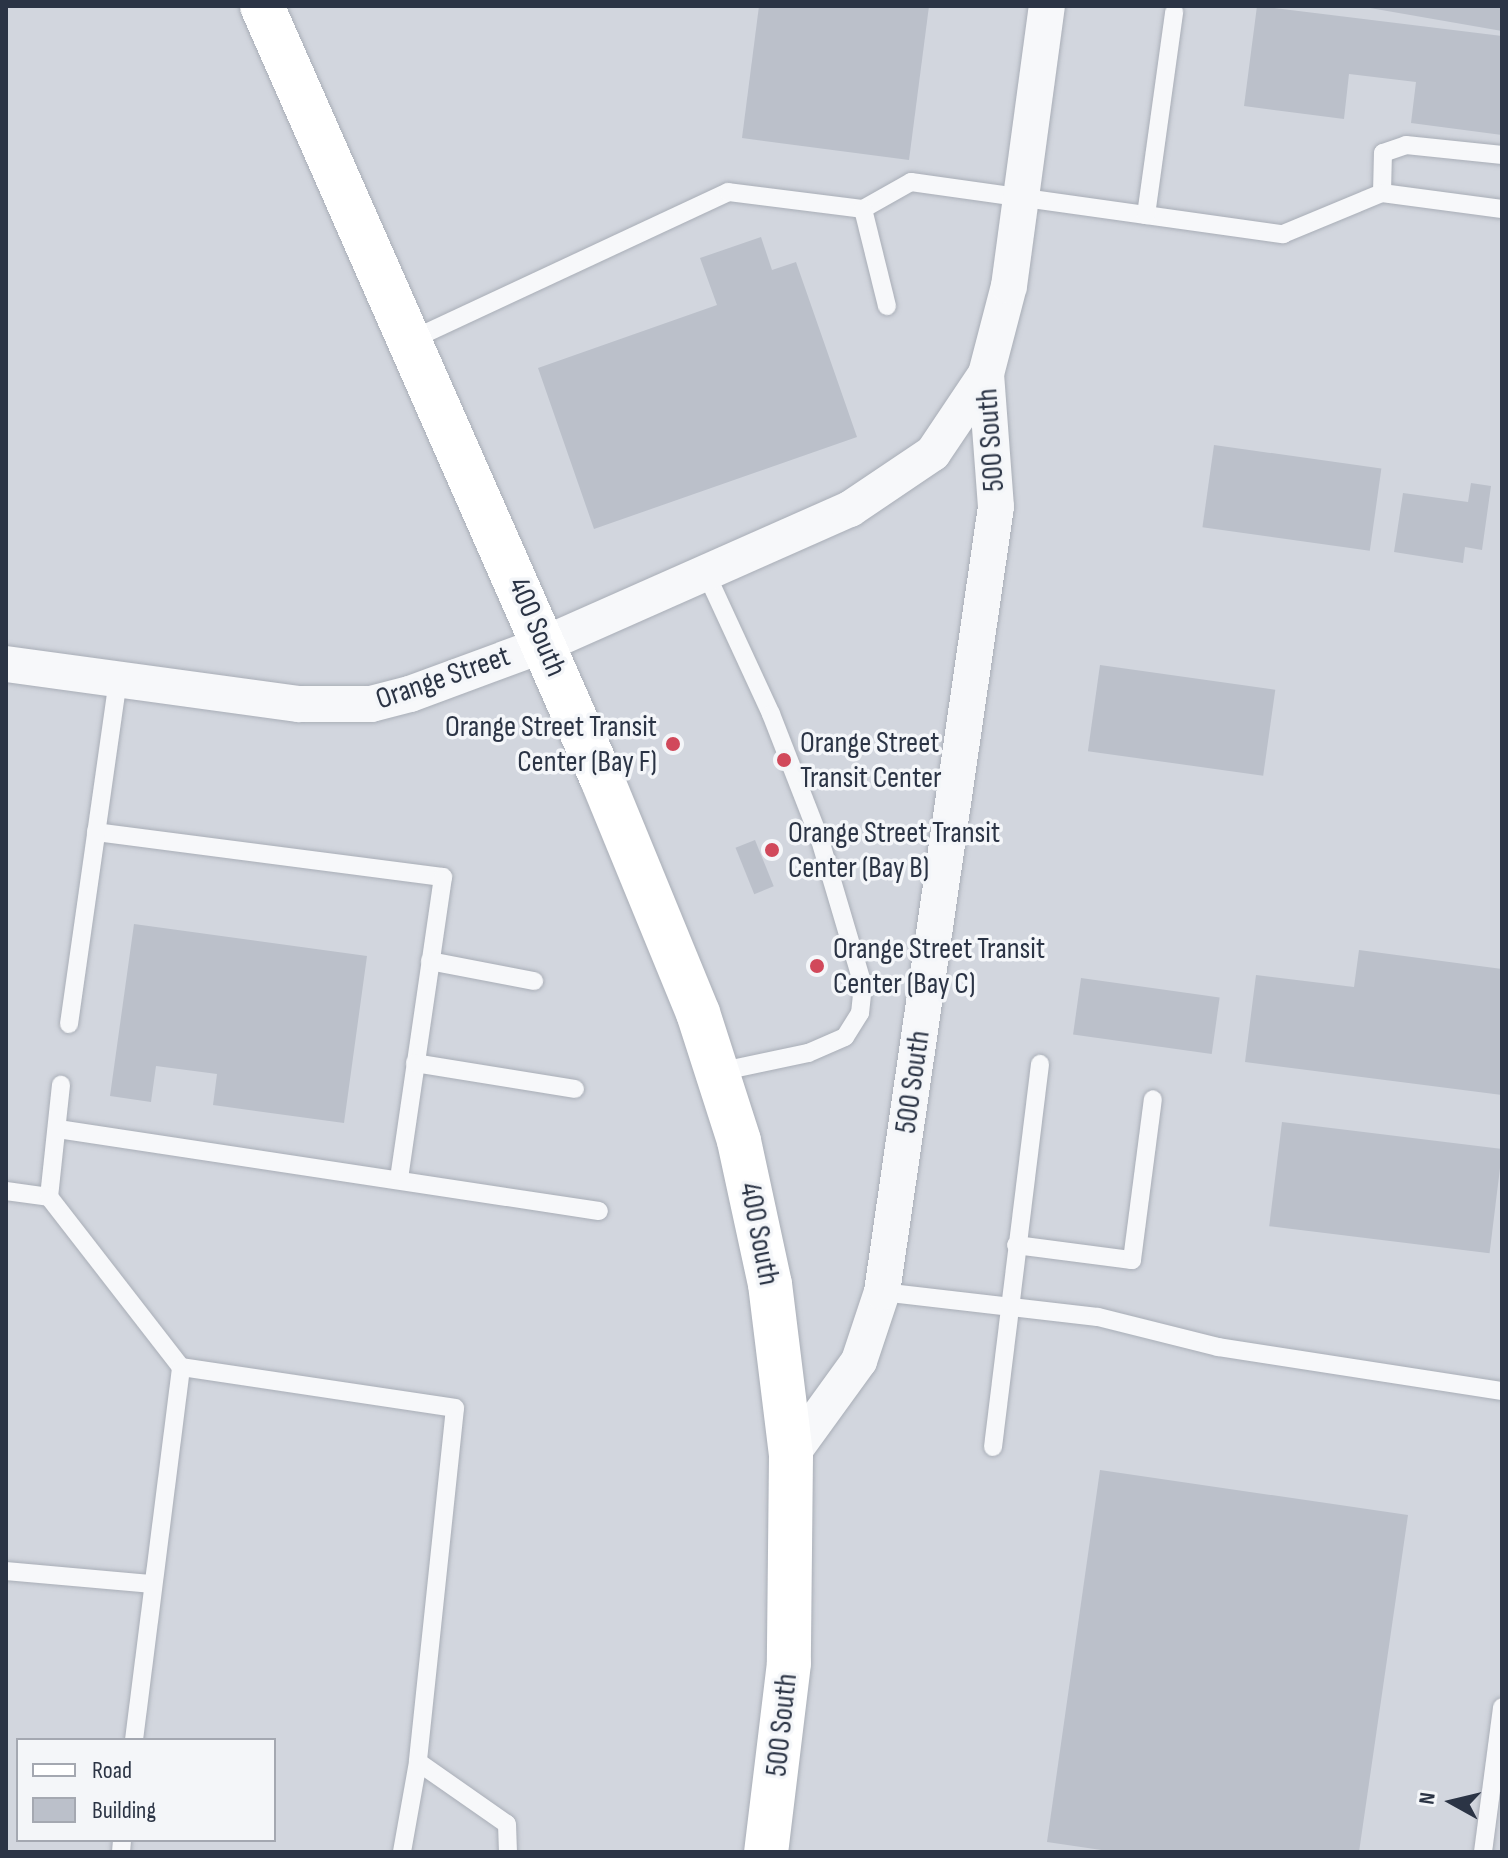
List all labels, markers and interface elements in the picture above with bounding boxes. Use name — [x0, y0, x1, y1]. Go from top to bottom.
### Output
street label: 500 South — [969, 387, 1013, 493]
street label: 400 South — [500, 572, 574, 682]
street label: Orange Street — [371, 638, 515, 718]
place label: Orange Street Transit Center (Bay F) — [445, 709, 657, 780]
place label: Orange Street Transit Center — [800, 725, 942, 796]
marker: Orange Street Transit Center (Bay F) — [664, 735, 682, 753]
marker: Orange Street Transit Center — [775, 751, 793, 769]
place label: Orange Street Transit Center (Bay B) — [788, 815, 1000, 886]
marker: Orange Street Transit Center (Bay B) — [763, 841, 781, 859]
place label: Orange Street Transit Center (Bay C) — [833, 931, 1045, 1002]
marker: Orange Street Transit Center (Bay C) — [808, 957, 826, 975]
street label: 500 South — [888, 1028, 938, 1136]
street label: 400 South — [731, 1180, 787, 1288]
street label: 500 South — [759, 1672, 805, 1778]
legend — [16, 1738, 276, 1842]
text: Road — [92, 1756, 132, 1785]
north arrow — [1412, 1762, 1492, 1842]
text: N — [1414, 1791, 1442, 1806]
text: Building — [92, 1796, 156, 1825]

